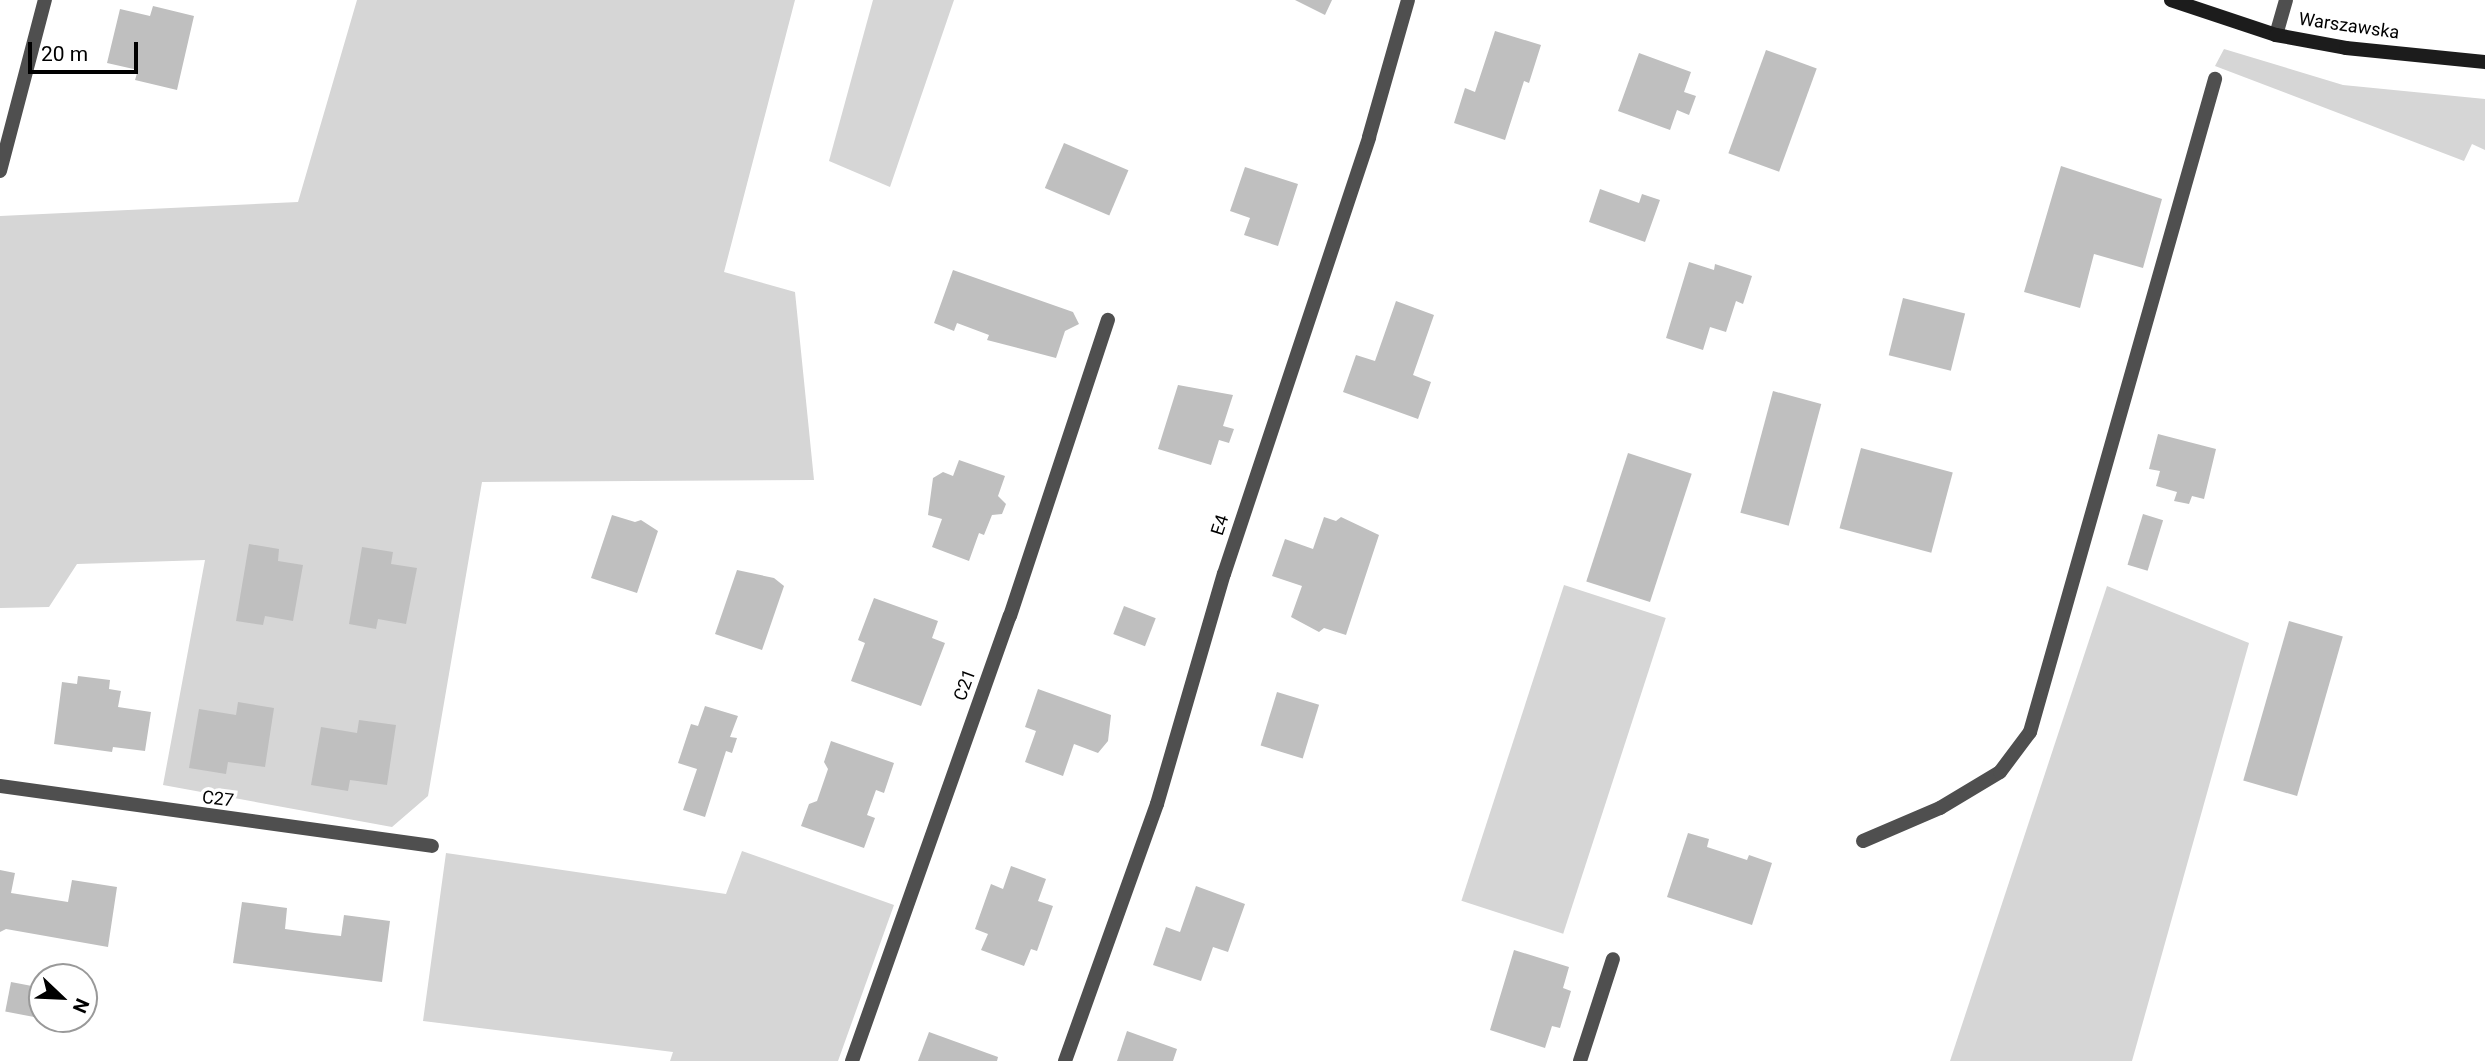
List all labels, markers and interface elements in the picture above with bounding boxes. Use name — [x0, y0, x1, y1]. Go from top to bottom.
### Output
street label: Warszawska — [2297, 8, 2401, 44]
scale bar — [32, 28, 142, 72]
text: 20 m — [41, 42, 88, 66]
street label: E4 — [1207, 512, 1233, 538]
street label: C21 — [949, 666, 981, 704]
street label: C27 — [201, 786, 235, 812]
north arrow — [28, 963, 98, 1033]
text: N — [68, 995, 94, 1016]

